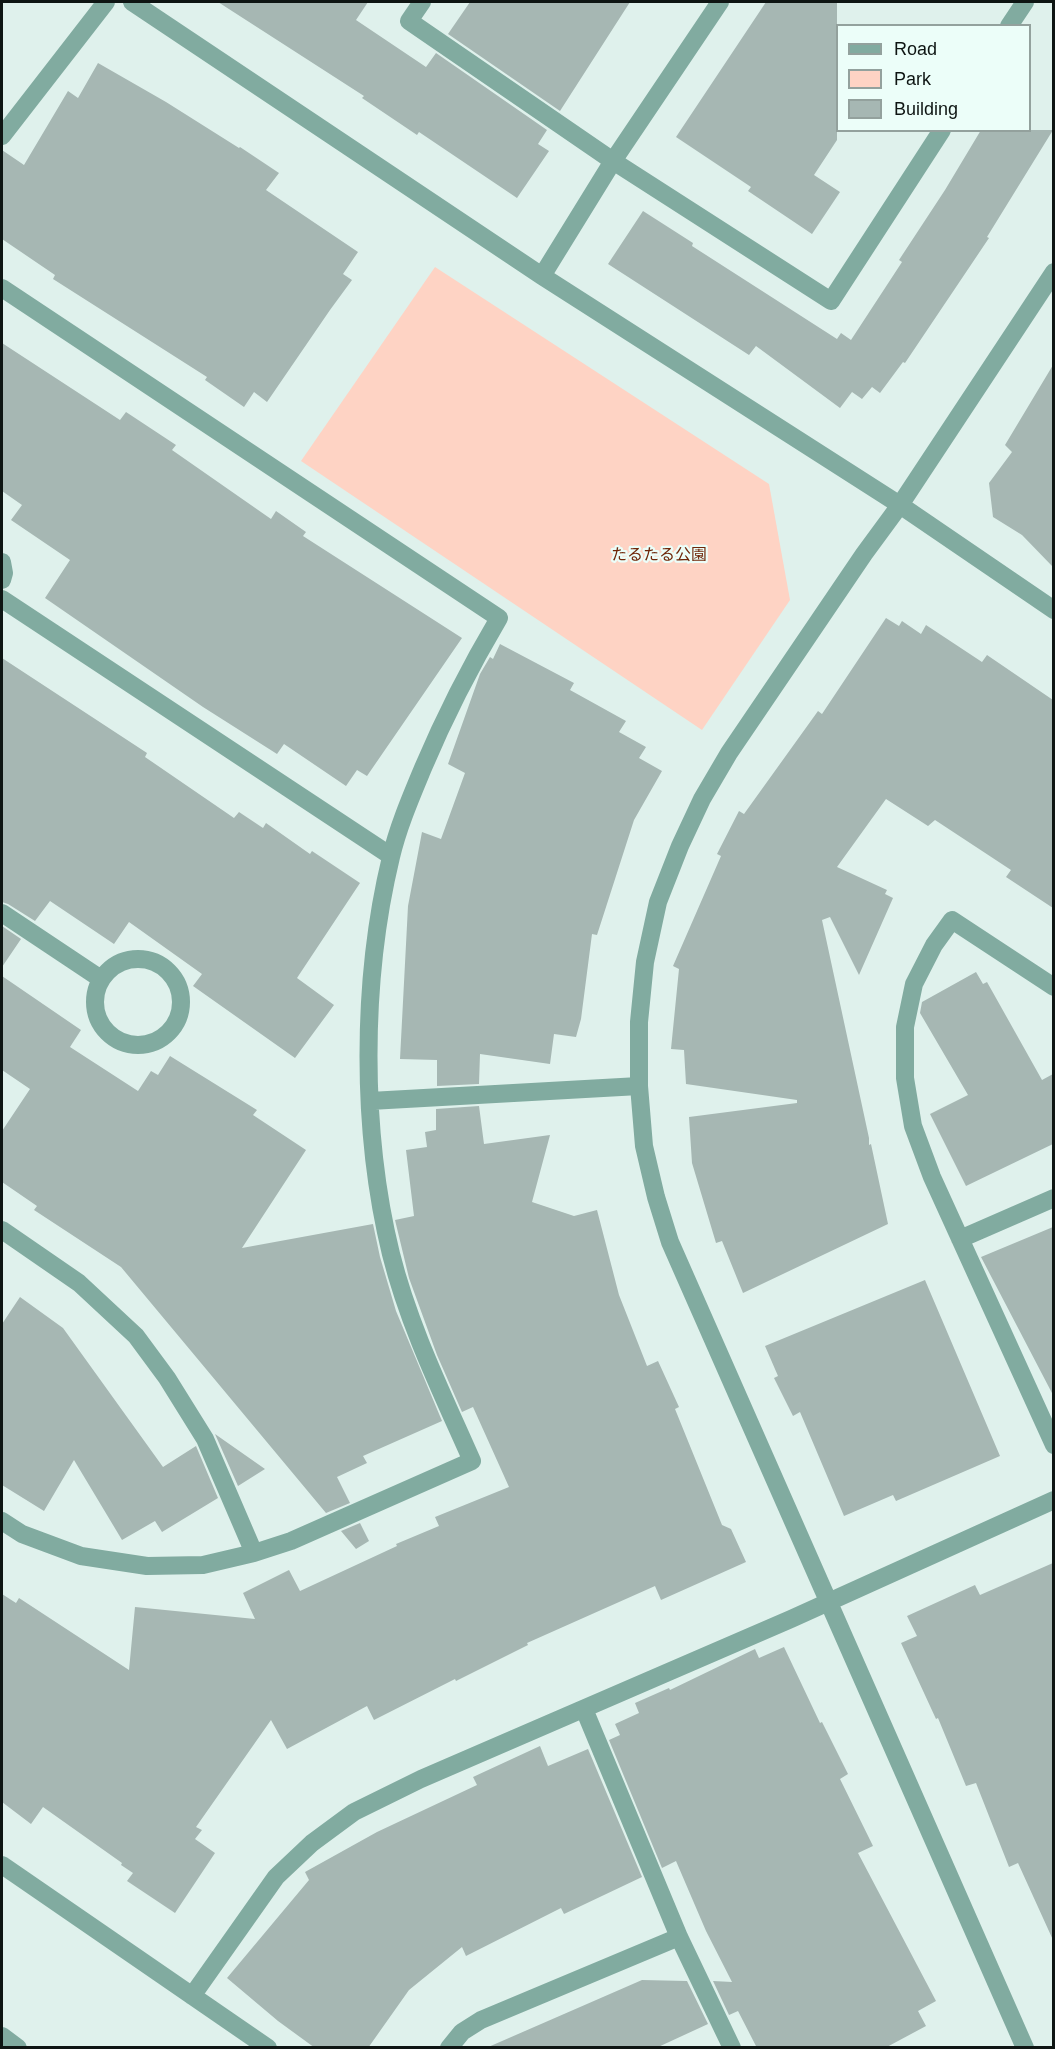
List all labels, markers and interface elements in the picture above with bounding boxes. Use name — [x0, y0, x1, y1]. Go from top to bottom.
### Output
legend — [836, 24, 1031, 132]
text: Road — [894, 39, 937, 59]
text: Park — [894, 69, 931, 89]
text: Building — [894, 99, 958, 119]
park label: たるたる公園 — [611, 546, 707, 566]

